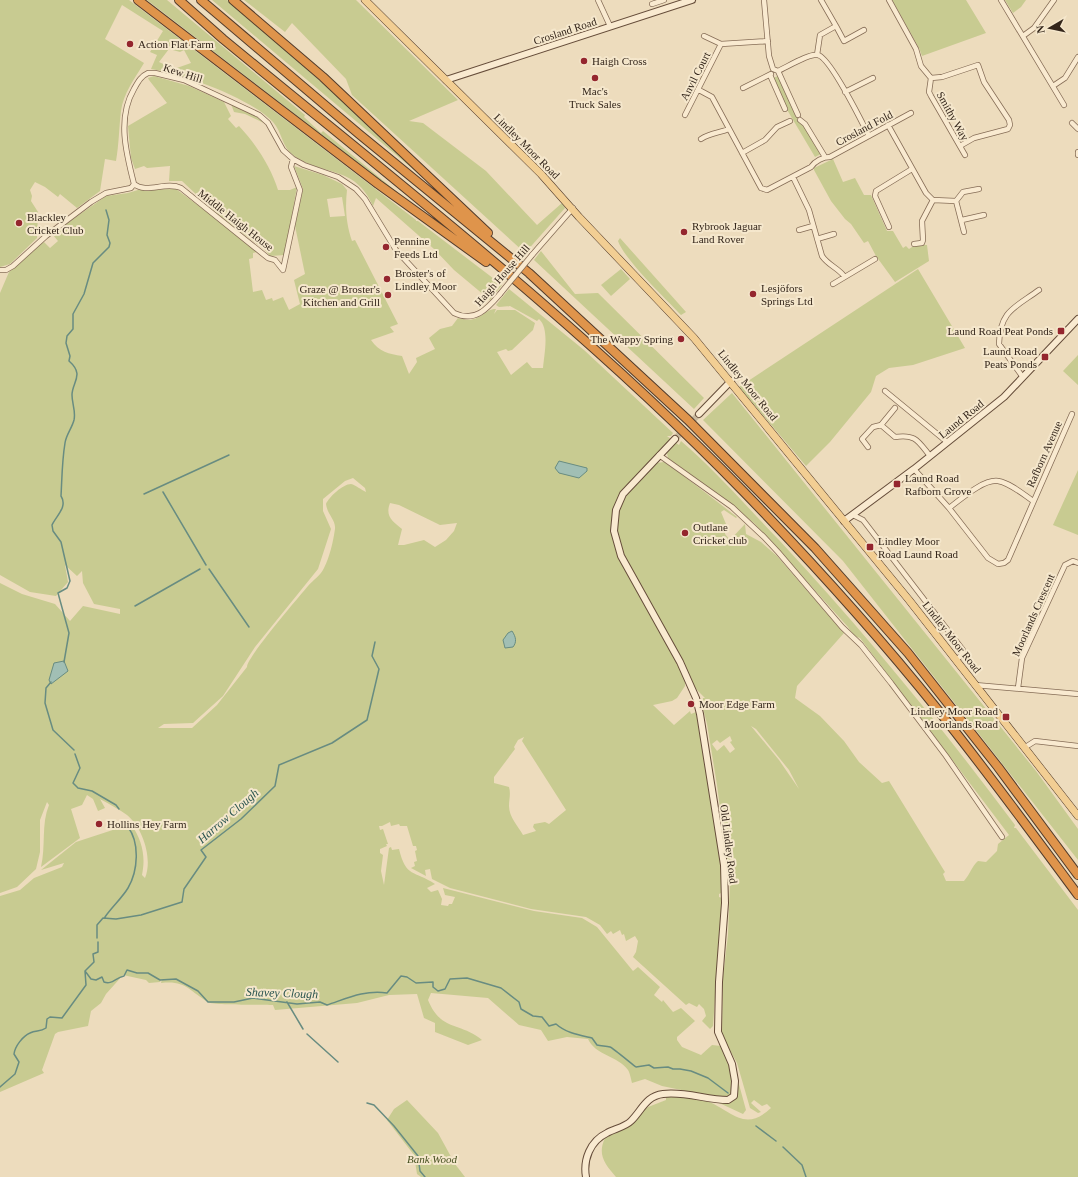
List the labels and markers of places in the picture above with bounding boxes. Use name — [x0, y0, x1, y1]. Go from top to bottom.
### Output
place label: Action Flat Farm — [138, 38, 214, 50]
marker: Action Flat Farm — [125, 39, 135, 49]
place label: Haigh Cross — [592, 55, 647, 67]
marker: Haigh Cross — [579, 56, 589, 66]
marker: Mac's Truck Sales — [590, 73, 600, 83]
place label: Mac's Truck Sales — [569, 85, 621, 110]
place label: Blackley Cricket Club — [27, 211, 84, 236]
marker: Blackley Cricket Club — [14, 218, 24, 228]
place label: Rybrook Jaguar Land Rover — [692, 220, 762, 245]
marker: Rybrook Jaguar Land Rover — [679, 227, 689, 237]
place label: Pennine Feeds Ltd — [394, 235, 438, 260]
marker: Pennine Feeds Ltd — [381, 242, 391, 252]
place label: Broster's of Lindley Moor — [395, 267, 457, 292]
marker: Broster's of Lindley Moor — [382, 274, 392, 284]
place label: Lesjöfors Springs Ltd — [761, 282, 813, 307]
place label: Graze @ Broster's Kitchen and Grill — [299, 283, 380, 308]
marker: Lesjöfors Springs Ltd — [748, 289, 758, 299]
marker: Graze @ Broster's Kitchen and Grill — [383, 290, 393, 300]
place label: Laund Road Peat Ponds — [948, 325, 1053, 337]
marker: Laund Road Peat Ponds — [1056, 326, 1066, 336]
place label: The Wappy Spring — [590, 333, 673, 345]
marker: The Wappy Spring — [676, 334, 686, 344]
place label: Laund Road Peats Ponds — [983, 345, 1037, 370]
marker: Laund Road Peats Ponds — [1040, 352, 1050, 362]
place label: Laund Road Rafborn Grove — [905, 472, 971, 497]
marker: Laund Road Rafborn Grove — [892, 479, 902, 489]
place label: Outlane Cricket club — [693, 521, 748, 546]
marker: Outlane Cricket club — [680, 528, 690, 538]
place label: Lindley Moor Road Laund Road — [878, 535, 959, 560]
marker: Lindley Moor Road Laund Road — [865, 542, 875, 552]
place label: Moor Edge Farm — [699, 698, 775, 710]
marker: Moor Edge Farm — [686, 699, 696, 709]
place label: Lindley Moor Road Moorlands Road — [911, 705, 998, 730]
marker: Lindley Moor Road Moorlands Road — [1001, 712, 1011, 722]
place label: Hollins Hey Farm — [107, 818, 187, 830]
marker: Hollins Hey Farm — [94, 819, 104, 829]

